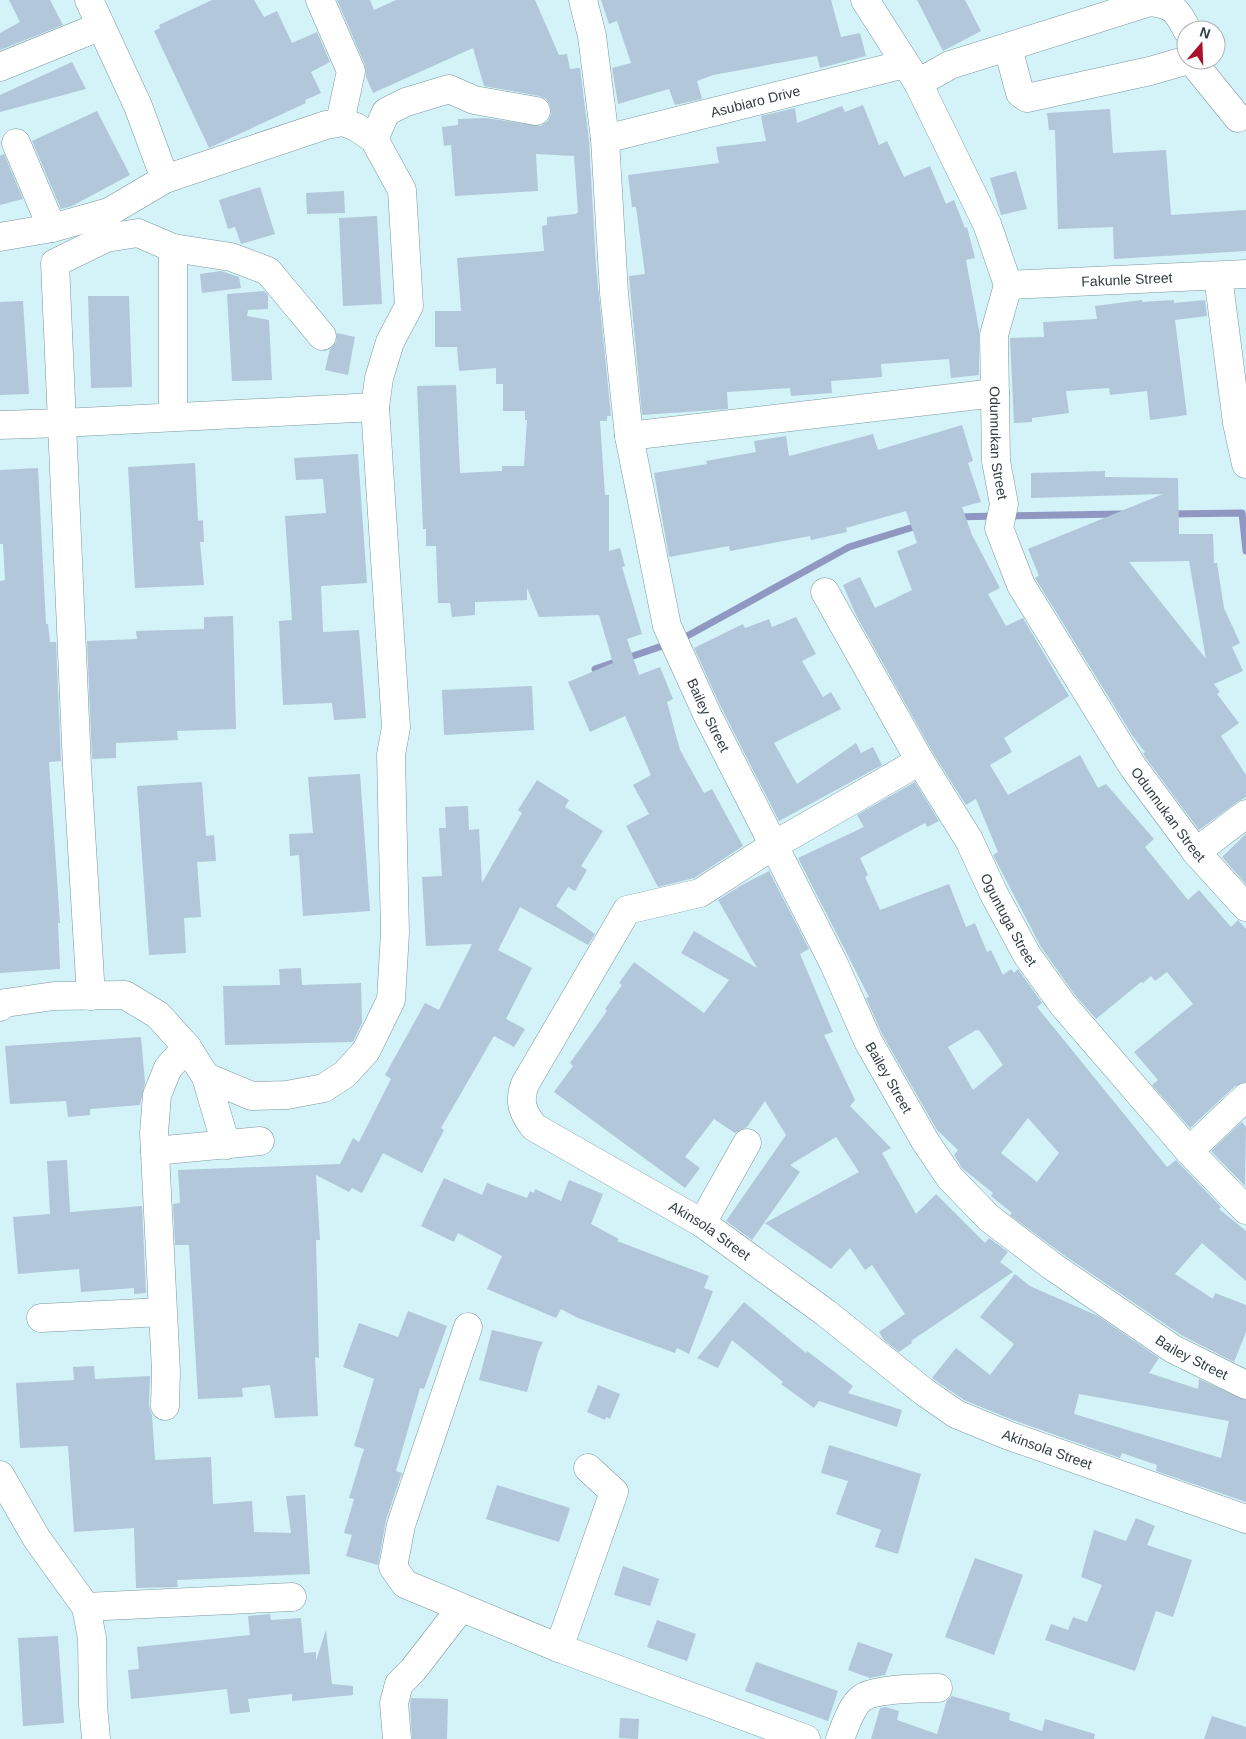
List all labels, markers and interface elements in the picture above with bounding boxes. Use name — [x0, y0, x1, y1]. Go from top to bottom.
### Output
north arrow — [1176, 20, 1226, 70]
text: N — [1198, 23, 1213, 42]
street label: Asubiaro Drive — [709, 82, 802, 120]
street label: Fakunle Street — [1081, 269, 1173, 290]
street label: Odunnukan Street — [987, 386, 1011, 501]
street label: Bailey Street — [684, 676, 733, 755]
street label: Odunnukan Street — [1128, 764, 1209, 865]
street label: Oguntuga Street — [978, 871, 1040, 969]
street label: Bailey Street — [862, 1039, 915, 1116]
street label: Akinsola Street — [666, 1198, 754, 1263]
street label: Bailey Street — [1153, 1332, 1231, 1383]
street label: Akinsola Street — [1000, 1426, 1094, 1472]

